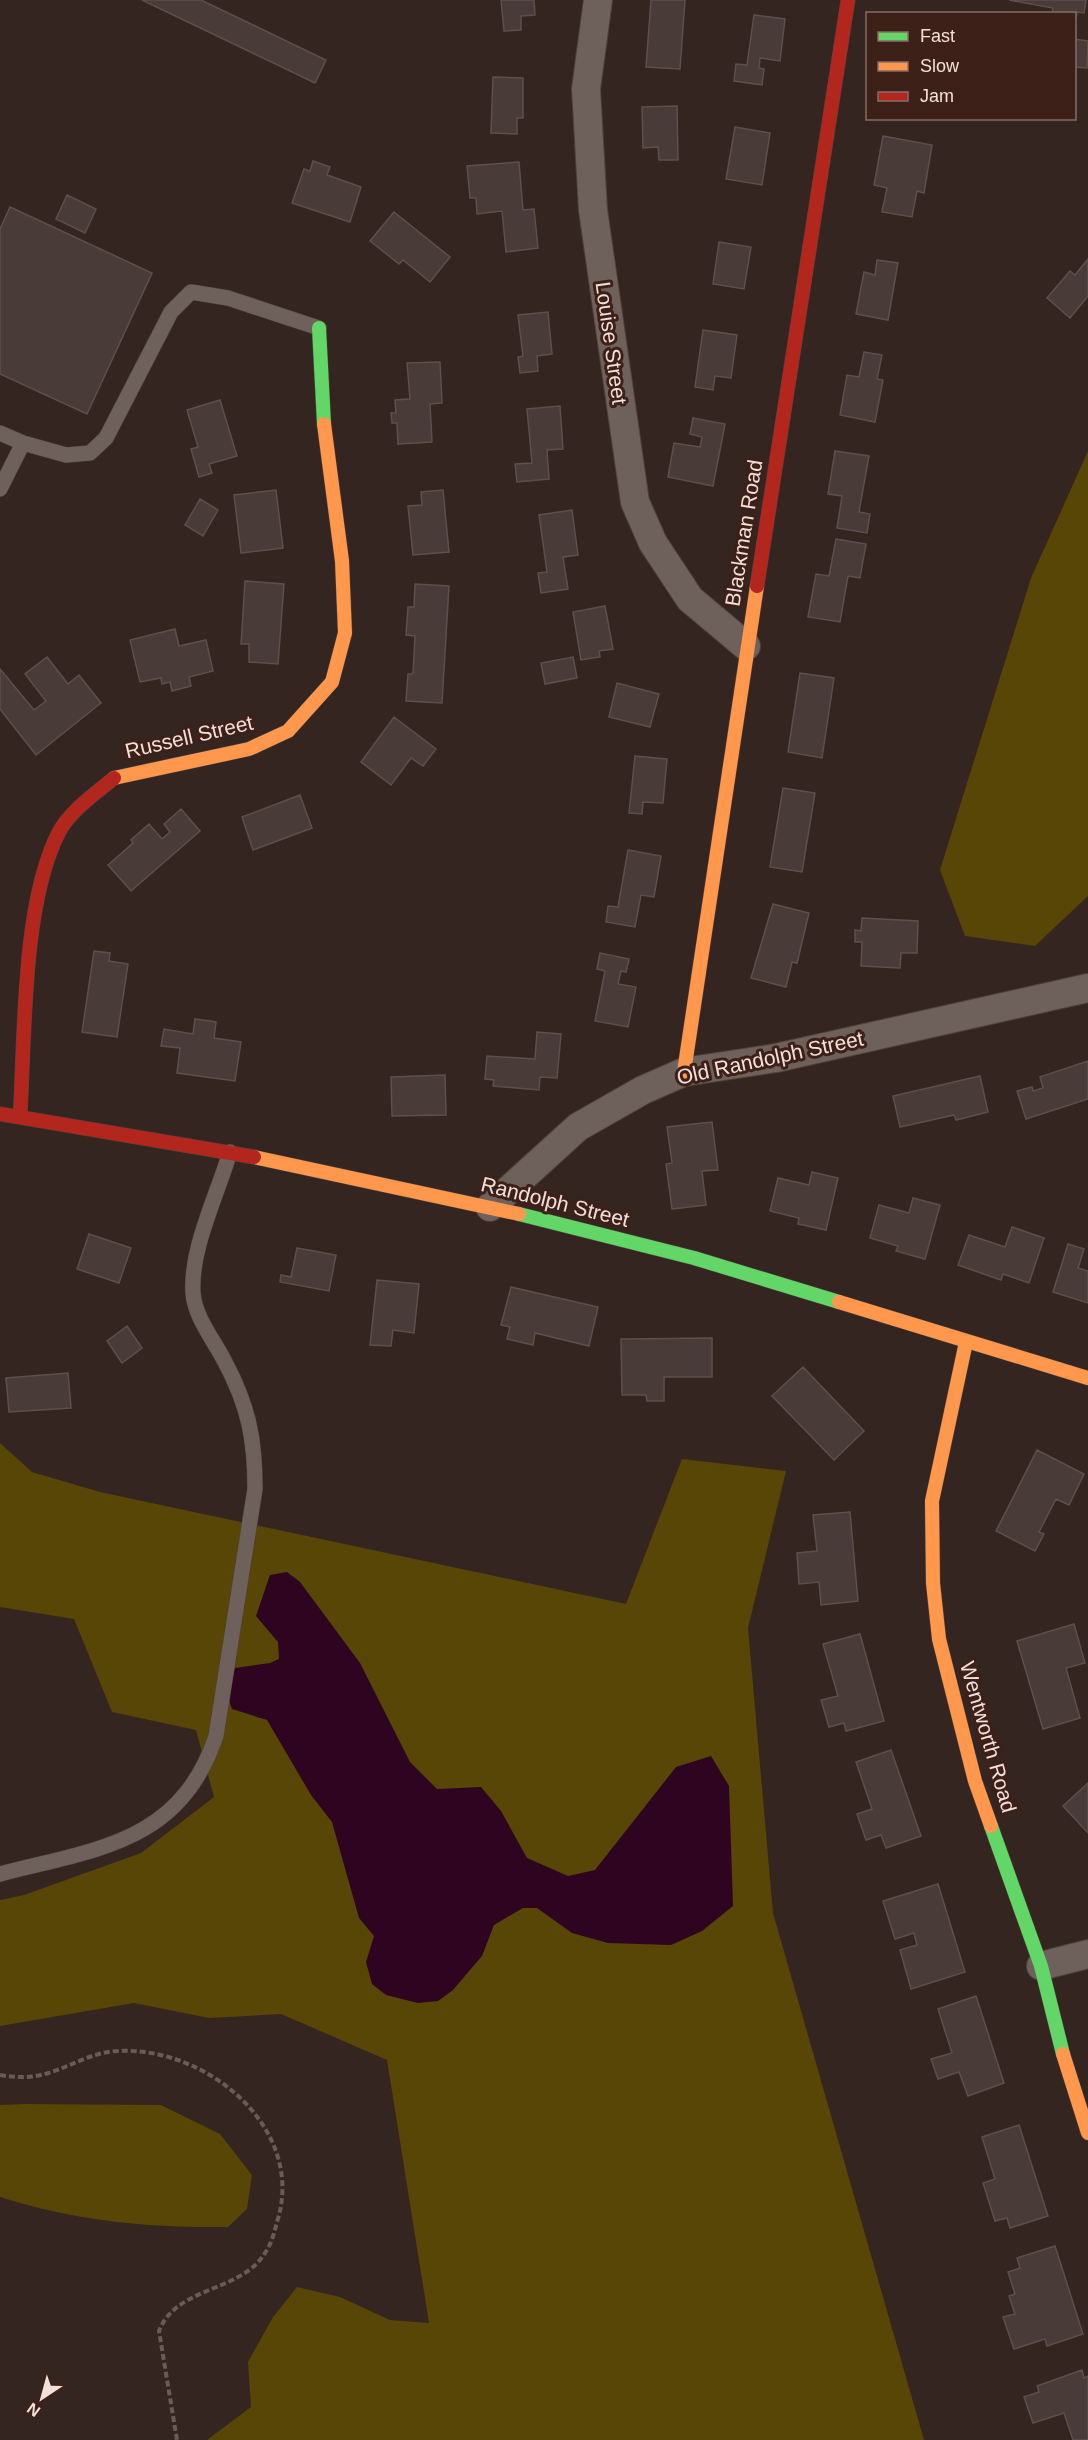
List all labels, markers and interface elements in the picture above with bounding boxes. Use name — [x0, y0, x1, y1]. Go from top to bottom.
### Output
legend — [866, 12, 1076, 120]
text: Fast — [920, 26, 955, 46]
text: Slow — [920, 56, 960, 76]
text: Jam — [920, 86, 954, 106]
street label: Louise Street — [591, 280, 632, 406]
street label: Blackman Road — [721, 458, 766, 608]
street label: Russell Street — [123, 711, 255, 762]
street label: Old Randolph Street — [674, 1026, 866, 1089]
street label: Randolph Street — [479, 1172, 632, 1231]
street label: Wentworth Road — [956, 1659, 1021, 1815]
north arrow — [12, 2368, 72, 2428]
text: N — [24, 2399, 43, 2420]

